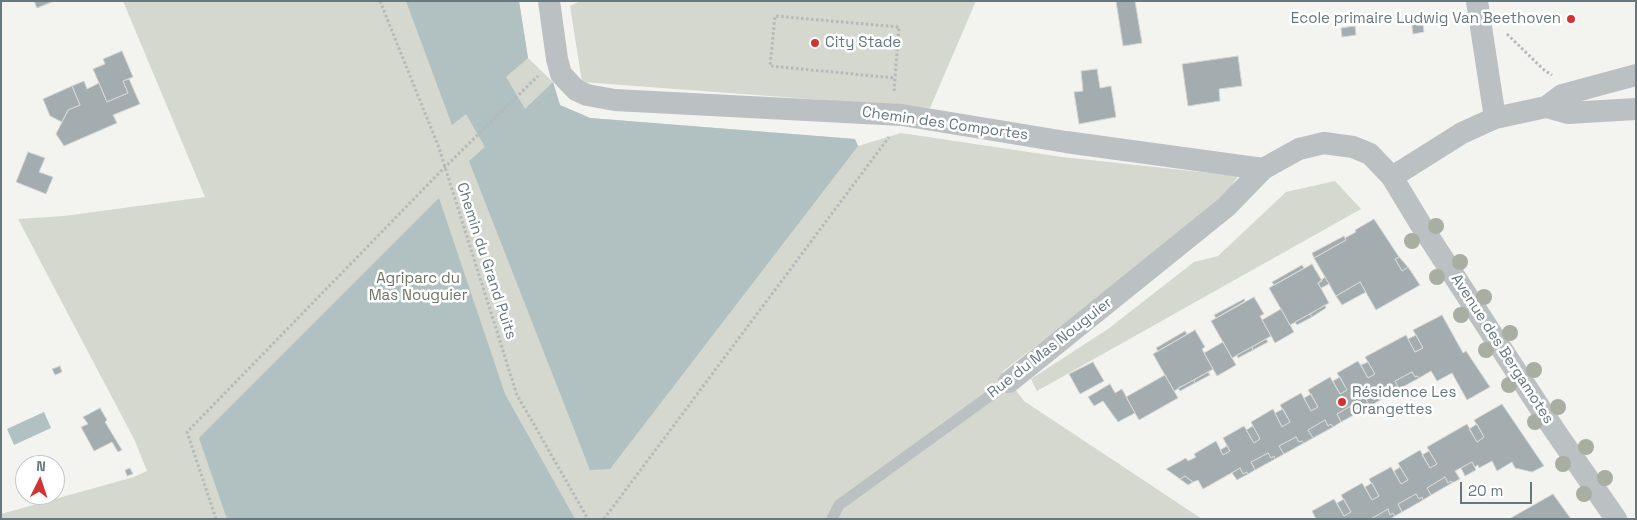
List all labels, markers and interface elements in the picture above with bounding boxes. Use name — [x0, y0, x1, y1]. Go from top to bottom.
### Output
place label: Ecole primaire Ludwig Van Beethoven — [1291, 10, 1561, 28]
marker: Ecole primaire Ludwig Van Beethoven — [1565, 13, 1577, 25]
place label: City Stade — [825, 34, 901, 52]
marker: City Stade — [809, 37, 821, 49]
street label: Chemin des Comportes — [861, 103, 1029, 145]
street label: Chemin du Grand Puits — [452, 181, 520, 341]
park label: Agriparc du Mas Nouguier — [369, 270, 467, 305]
street label: Avenue des Bergamotes — [1447, 271, 1557, 427]
street label: Rue du Mas Nouguier — [984, 294, 1116, 402]
place label: Résidence Les Orangettes — [1352, 384, 1456, 419]
marker: Résidence Les Orangettes — [1336, 396, 1348, 408]
north arrow — [15, 455, 65, 505]
text: N — [36, 457, 46, 475]
scale bar — [1462, 472, 1534, 504]
text: 20 m — [1468, 481, 1503, 500]

